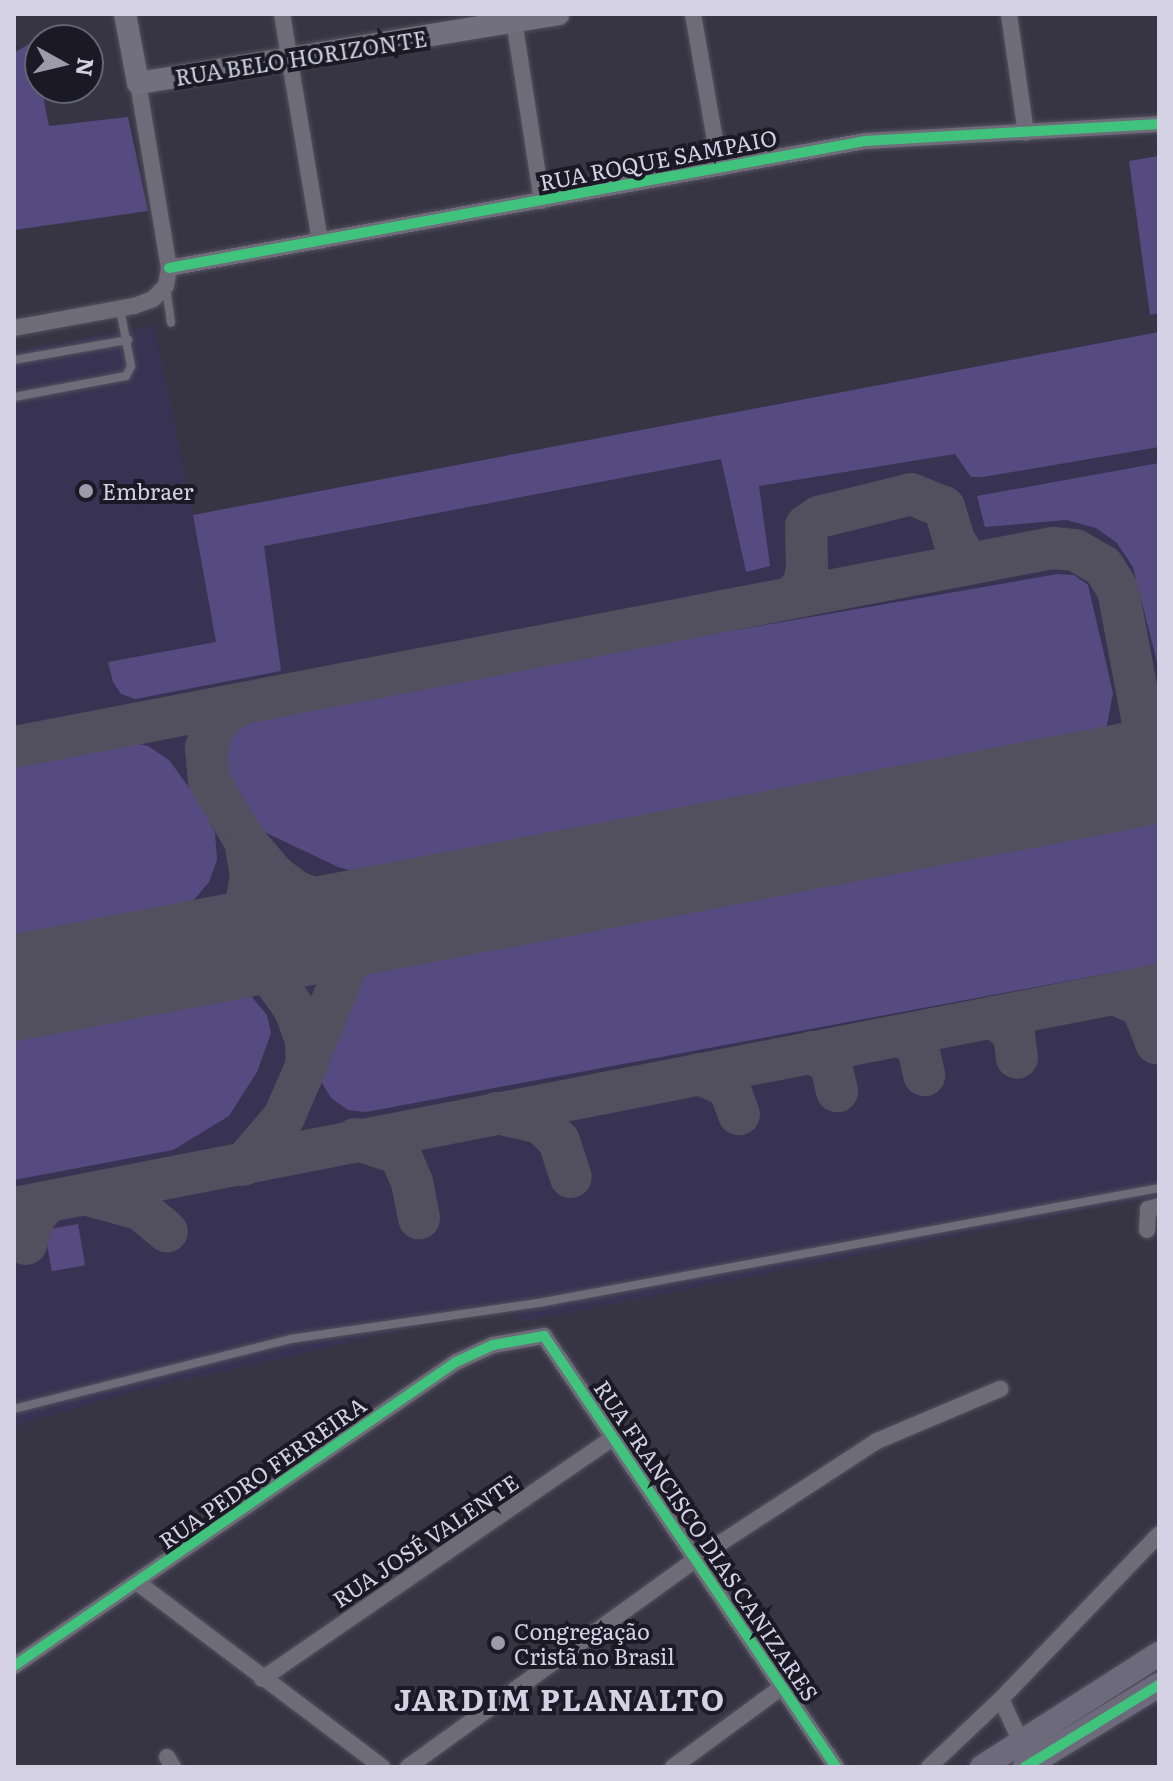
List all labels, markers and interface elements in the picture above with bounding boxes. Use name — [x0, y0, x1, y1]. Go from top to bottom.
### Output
north arrow — [24, 24, 104, 104]
street label: RUA BELO HORIZONTE — [173, 24, 429, 90]
text: N — [69, 56, 104, 79]
street label: RUA ROQUE SAMPAIO — [537, 123, 779, 195]
place label: Embraer — [102, 478, 194, 504]
marker: Embraer — [77, 482, 95, 500]
street label: RUA FRANCISCO DIAS CANIZARES — [590, 1375, 824, 1705]
street label: RUA PEDRO FERREIRA — [154, 1391, 370, 1553]
street label: RUA JOSÉ VALENTE — [327, 1468, 523, 1612]
place label: Congregação Cristã no Brasil — [514, 1617, 675, 1668]
marker: Congregação Cristã no Brasil — [489, 1634, 507, 1652]
district label: JARDIM PLANALTO — [394, 1680, 726, 1716]

